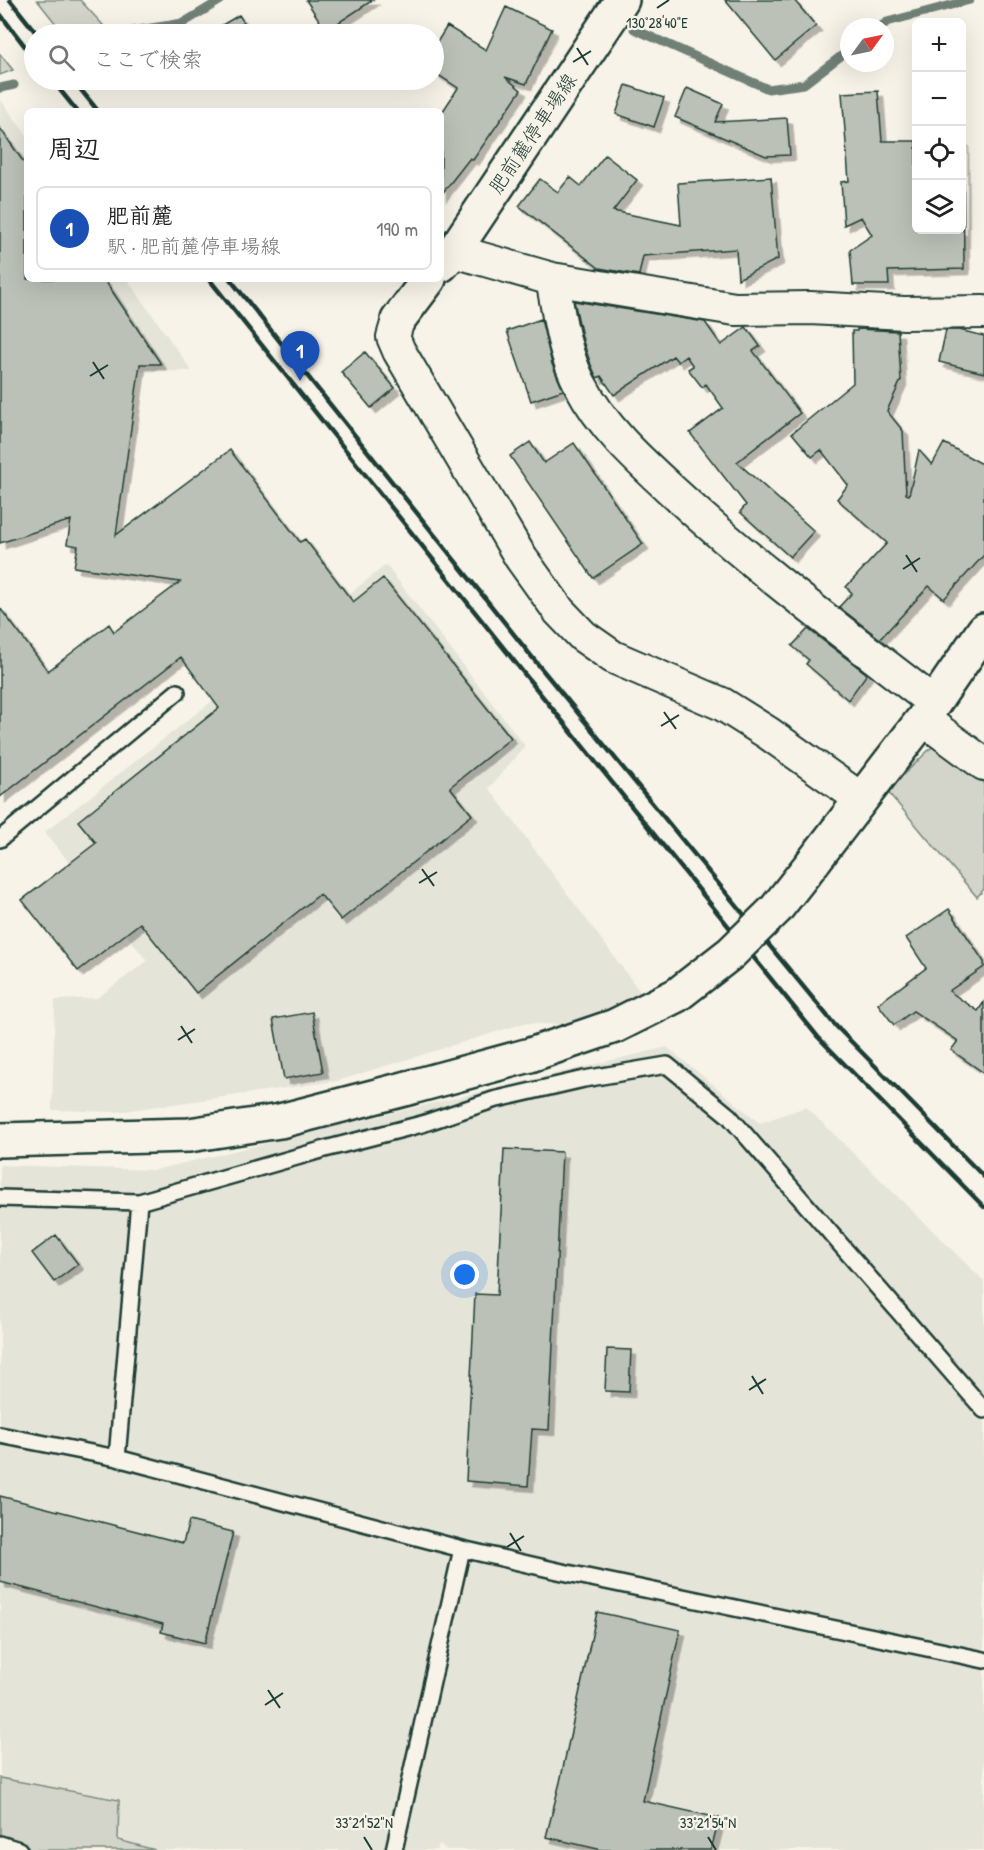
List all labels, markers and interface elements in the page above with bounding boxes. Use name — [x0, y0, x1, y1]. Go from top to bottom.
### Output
text: 130°28'40"E — [626, 12, 688, 33]
north arrow — [840, 18, 894, 72]
map controls — [912, 18, 966, 234]
button: + — [912, 18, 966, 72]
search box — [24, 24, 444, 90]
icon: search — [45, 41, 78, 74]
text: ここで検索 — [93, 44, 203, 74]
street label: 肥前麓停車場線 — [482, 67, 582, 199]
button: − — [912, 72, 966, 126]
button: locate — [912, 126, 966, 180]
text: 周辺 — [48, 131, 100, 166]
button: layers — [912, 180, 966, 234]
text: 肥前麓 — [107, 200, 173, 230]
text: 1 — [66, 215, 73, 242]
text: 190 m — [376, 215, 418, 242]
text: 駅 · 肥前麓停車場線 — [107, 232, 280, 259]
pin: 1 — [280, 332, 320, 381]
your location — [450, 1260, 479, 1289]
text: 33°21'52"N — [335, 1812, 393, 1833]
text: 33°21'54"N — [680, 1812, 736, 1833]

